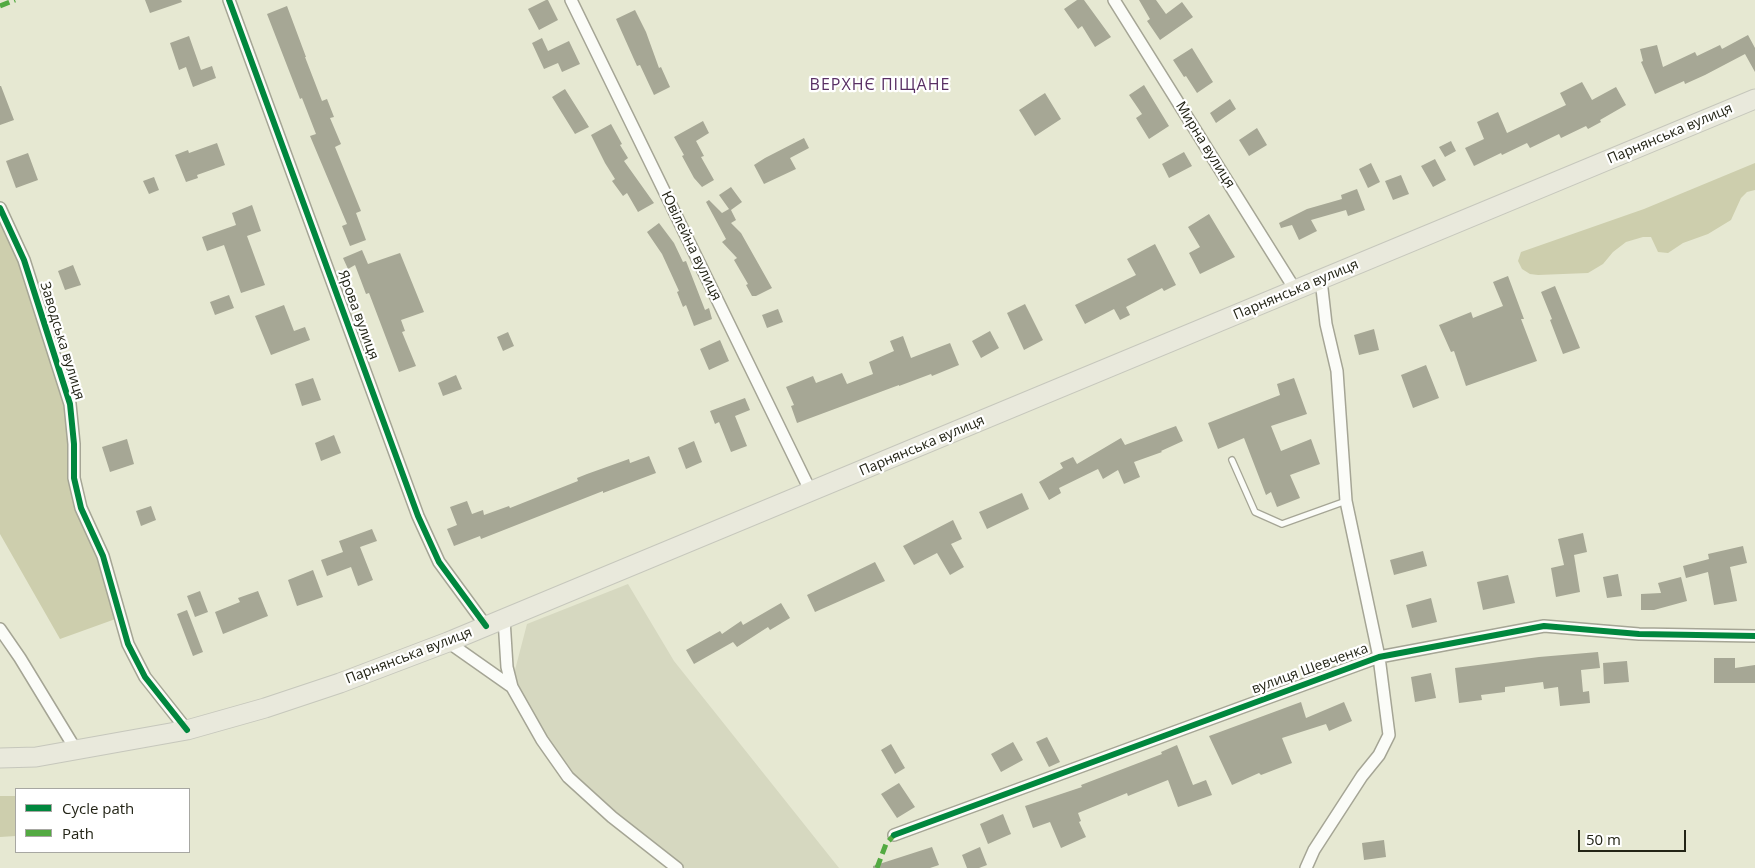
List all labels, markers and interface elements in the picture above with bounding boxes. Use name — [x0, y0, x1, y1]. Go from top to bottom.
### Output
district label: ВЕРХНЄ ПІЩАНЕ — [808, 75, 952, 95]
street label: Мирна вулиця — [1172, 99, 1238, 191]
street label: Парнянська вулиця — [1605, 100, 1735, 168]
street label: Ювілейна вулиця — [657, 188, 725, 304]
street label: Парнянська вулиця — [1231, 256, 1361, 324]
street label: Ярова вулиця — [334, 268, 382, 362]
street label: Заводська вулиця — [36, 280, 88, 402]
street label: Парнянська вулиця — [857, 412, 987, 480]
street label: Парнянська вулиця — [343, 624, 475, 688]
street label: вулиця Шевченка — [1249, 640, 1371, 698]
legend — [15, 788, 190, 853]
text: Cycle path — [62, 798, 134, 818]
scale bar — [1580, 820, 1688, 852]
text: Path — [62, 823, 94, 843]
text: 50 m — [1586, 829, 1621, 849]

